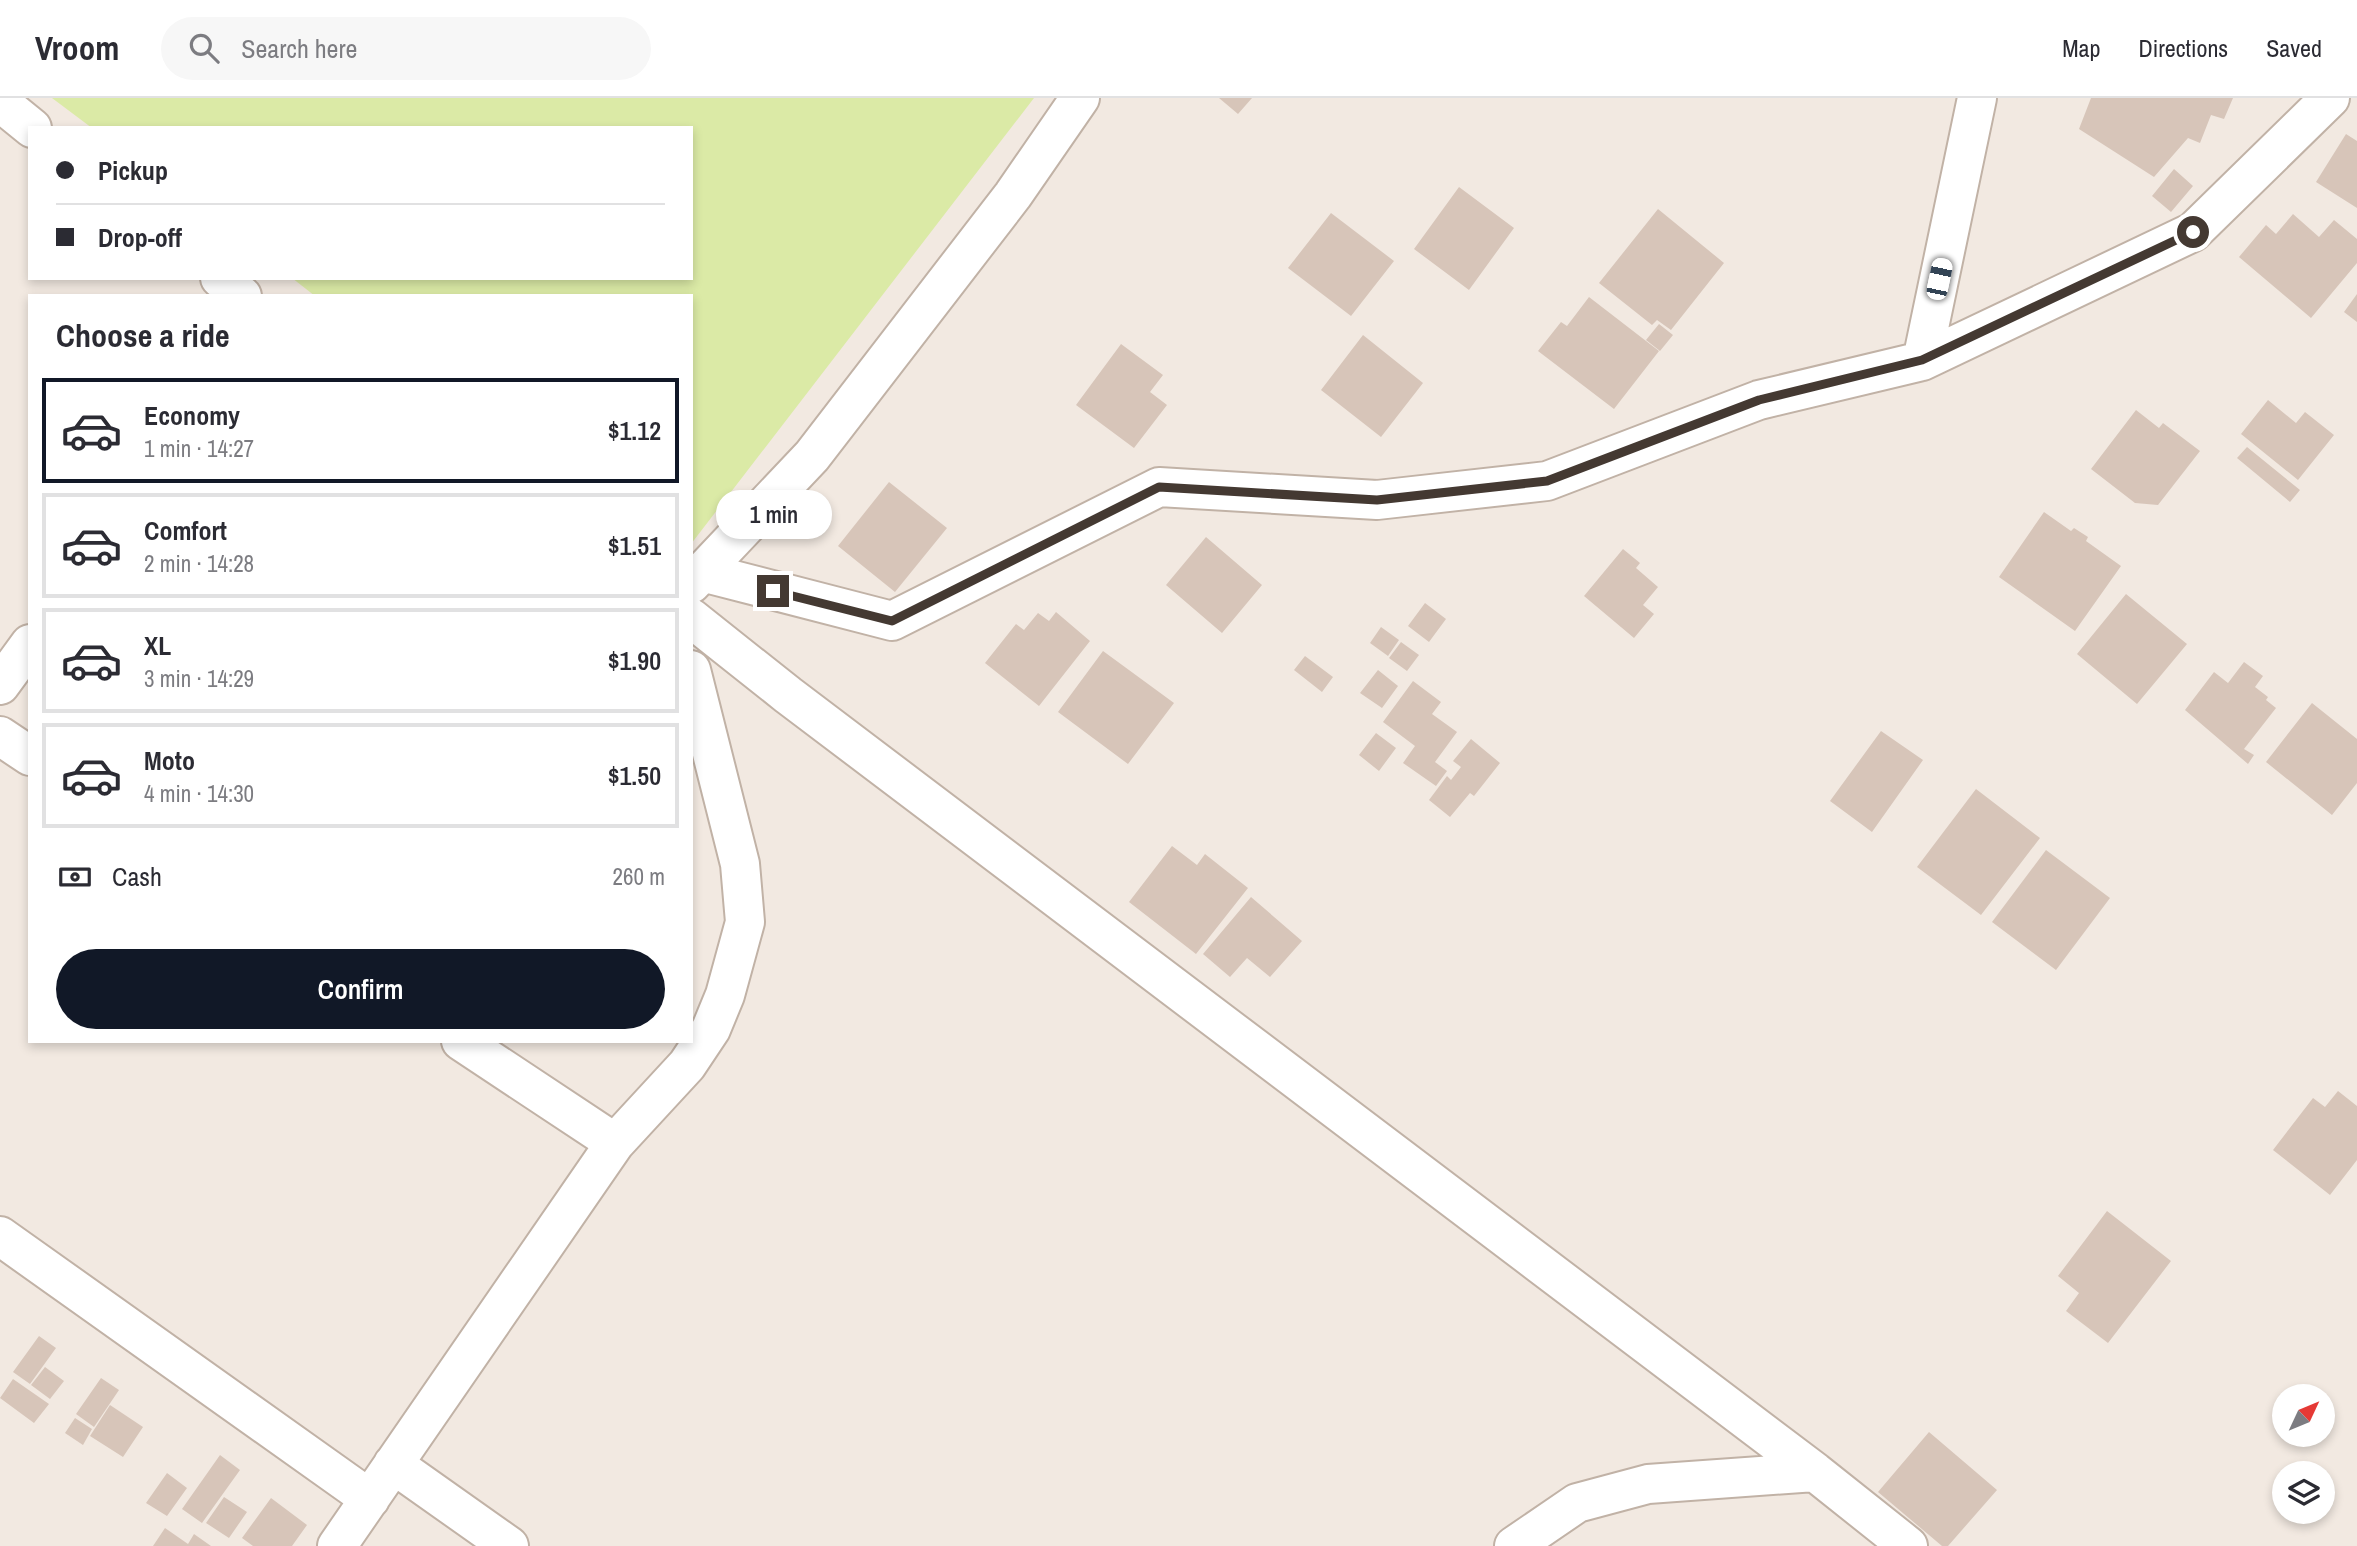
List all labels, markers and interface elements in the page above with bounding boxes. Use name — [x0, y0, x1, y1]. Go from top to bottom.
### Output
search box — [161, 17, 651, 80]
text: Vroom — [35, 26, 119, 70]
icon: search — [185, 29, 223, 67]
text: Search here — [241, 31, 357, 66]
text: Map — [2062, 32, 2100, 64]
text: Directions — [2138, 32, 2228, 64]
text: Saved — [2266, 32, 2322, 64]
text: Pickup — [98, 153, 168, 188]
route start — [2177, 216, 2209, 248]
text: Drop-off — [98, 220, 182, 255]
car — [1925, 256, 1954, 302]
text: Choose a ride — [56, 314, 230, 357]
text: Economy — [144, 398, 240, 433]
icon: car — [60, 399, 123, 462]
text: $1.12 — [608, 413, 661, 448]
text: 1 min · 14:27 — [144, 433, 254, 464]
callout: 1 min — [715, 490, 831, 538]
text: 1 min — [750, 499, 798, 530]
text: Comfort — [144, 513, 227, 548]
icon: car — [60, 514, 123, 577]
text: $1.51 — [608, 528, 661, 563]
text: 2 min · 14:28 — [144, 548, 254, 579]
route end — [757, 575, 789, 607]
text: XL — [144, 628, 171, 663]
icon: car — [60, 629, 123, 692]
text: $1.90 — [608, 643, 661, 678]
text: 3 min · 14:29 — [144, 663, 254, 694]
text: Moto — [144, 743, 195, 778]
icon: car — [60, 744, 123, 807]
text: $1.50 — [608, 758, 661, 793]
text: 4 min · 14:30 — [144, 778, 254, 809]
icon: cash — [56, 858, 94, 896]
text: Cash — [112, 859, 162, 894]
text: 260 m — [613, 861, 665, 892]
button: Confirm — [56, 949, 665, 1029]
north arrow — [2272, 1384, 2334, 1447]
map controls — [2272, 1384, 2335, 1524]
button: layers — [2272, 1461, 2335, 1524]

